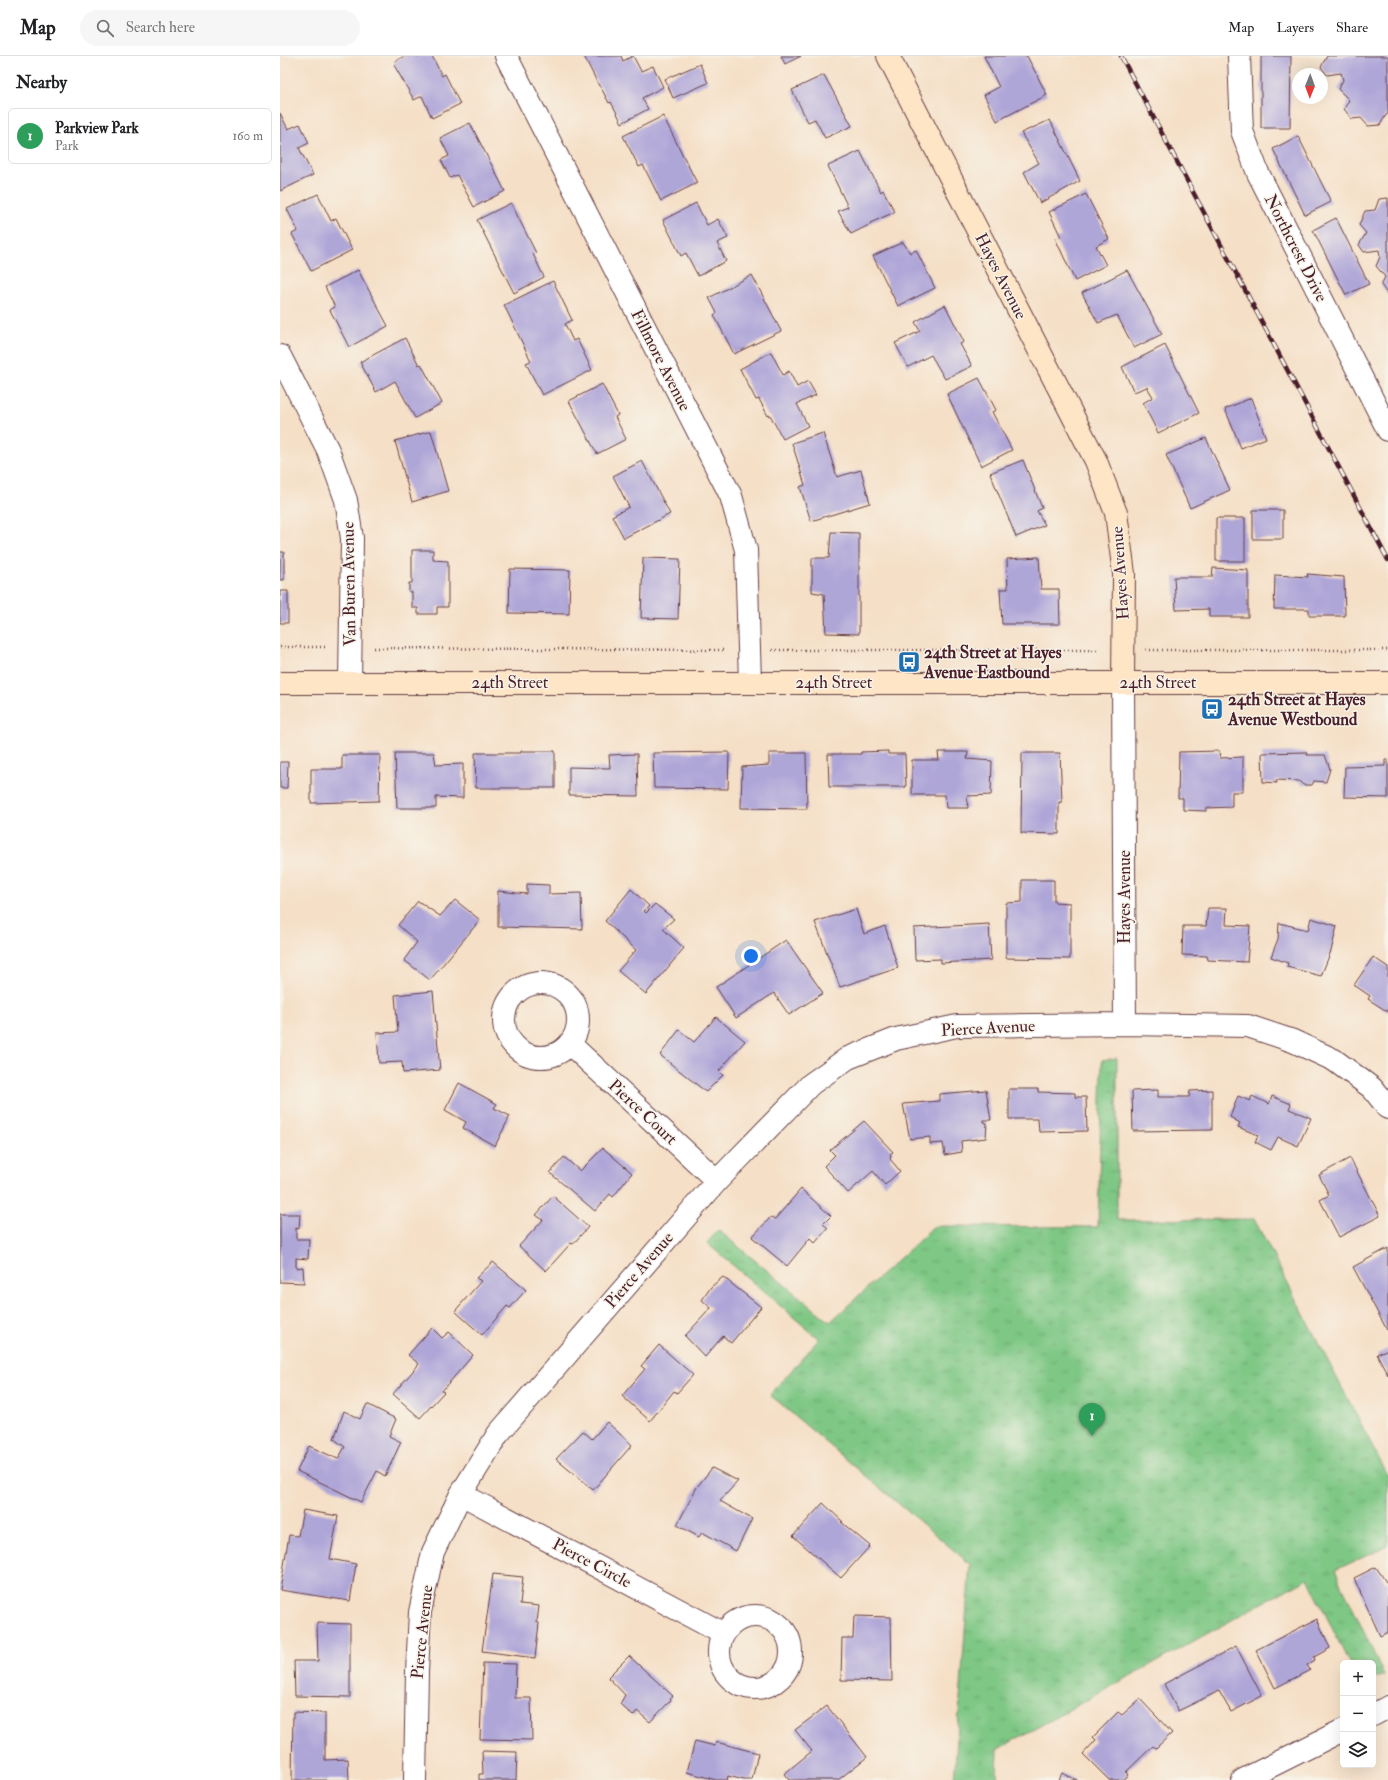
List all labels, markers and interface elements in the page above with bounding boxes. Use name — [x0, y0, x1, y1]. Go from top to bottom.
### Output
search box — [80, 10, 360, 46]
text: Map — [20, 16, 56, 40]
icon: search — [94, 17, 116, 39]
text: Search here — [126, 18, 195, 37]
text: Map — [1228, 19, 1254, 36]
text: Layers — [1276, 19, 1314, 36]
text: Share — [1336, 19, 1368, 36]
north arrow — [1292, 68, 1328, 104]
text: Nearby — [16, 72, 67, 93]
text: Parkview Park — [55, 119, 139, 138]
text: 1 — [28, 128, 32, 144]
text: 160 m — [232, 128, 263, 144]
text: Park — [55, 138, 79, 154]
street label: Northcrest Drive — [1260, 191, 1332, 305]
street label: Hayes Avenue — [969, 229, 1032, 323]
street label: Fillmore Avenue — [626, 306, 696, 414]
street label: Van Buren Avenue — [337, 521, 361, 647]
street label: Hayes Avenue — [1106, 525, 1135, 621]
place label: 24th Street at Hayes Avenue Eastbound — [923, 642, 1062, 683]
bus stop icon: 24th Street at Hayes Avenue Eastbound — [896, 649, 922, 675]
street label: 24th Street — [472, 672, 549, 693]
street label: 24th Street — [796, 672, 873, 693]
street label: 24th Street — [1120, 672, 1197, 693]
place label: 24th Street at Hayes Avenue Westbound — [1227, 689, 1366, 730]
bus stop icon: 24th Street at Hayes Avenue Westbound — [1199, 696, 1225, 722]
street label: Hayes Avenue — [1114, 850, 1136, 944]
your location — [741, 946, 761, 966]
street label: Pierce Avenue — [940, 1015, 1036, 1041]
street label: Pierce Court — [604, 1075, 682, 1150]
street label: Pierce Avenue — [600, 1227, 678, 1313]
pin: 1 — [1079, 1403, 1105, 1436]
street label: Pierce Circle — [549, 1533, 635, 1593]
street label: Pierce Avenue — [407, 1584, 437, 1680]
map controls — [1340, 1660, 1376, 1768]
button: + — [1340, 1660, 1376, 1696]
button: − — [1340, 1696, 1376, 1732]
button: layers — [1340, 1732, 1376, 1768]

